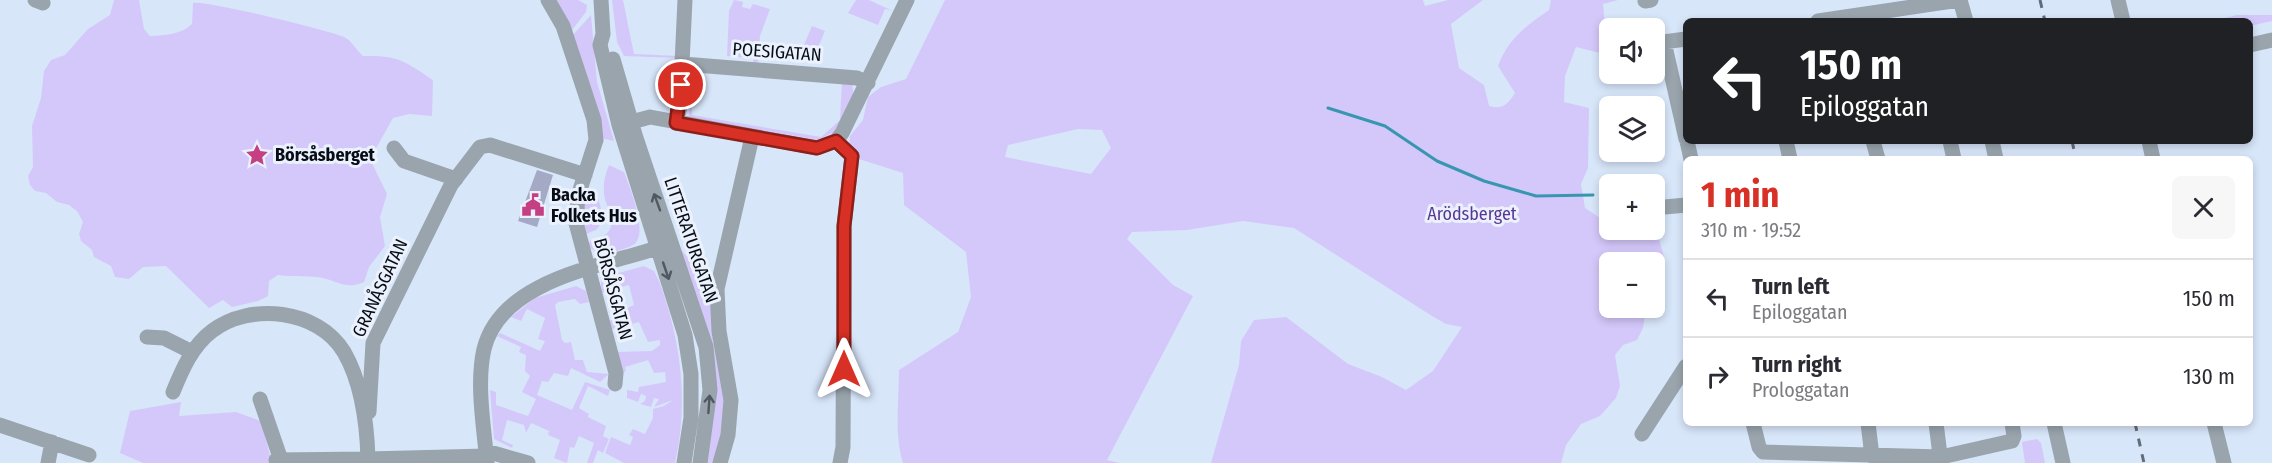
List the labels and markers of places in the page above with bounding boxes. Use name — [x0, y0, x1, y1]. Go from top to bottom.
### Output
pin — [655, 59, 706, 110]
place icon: Börsåsberget — [244, 142, 270, 168]
place label: Börsåsberget — [275, 144, 376, 166]
place label: Backa Folkets Hus — [551, 184, 637, 227]
public building icon: Backa Folkets Hus — [520, 192, 546, 218]

